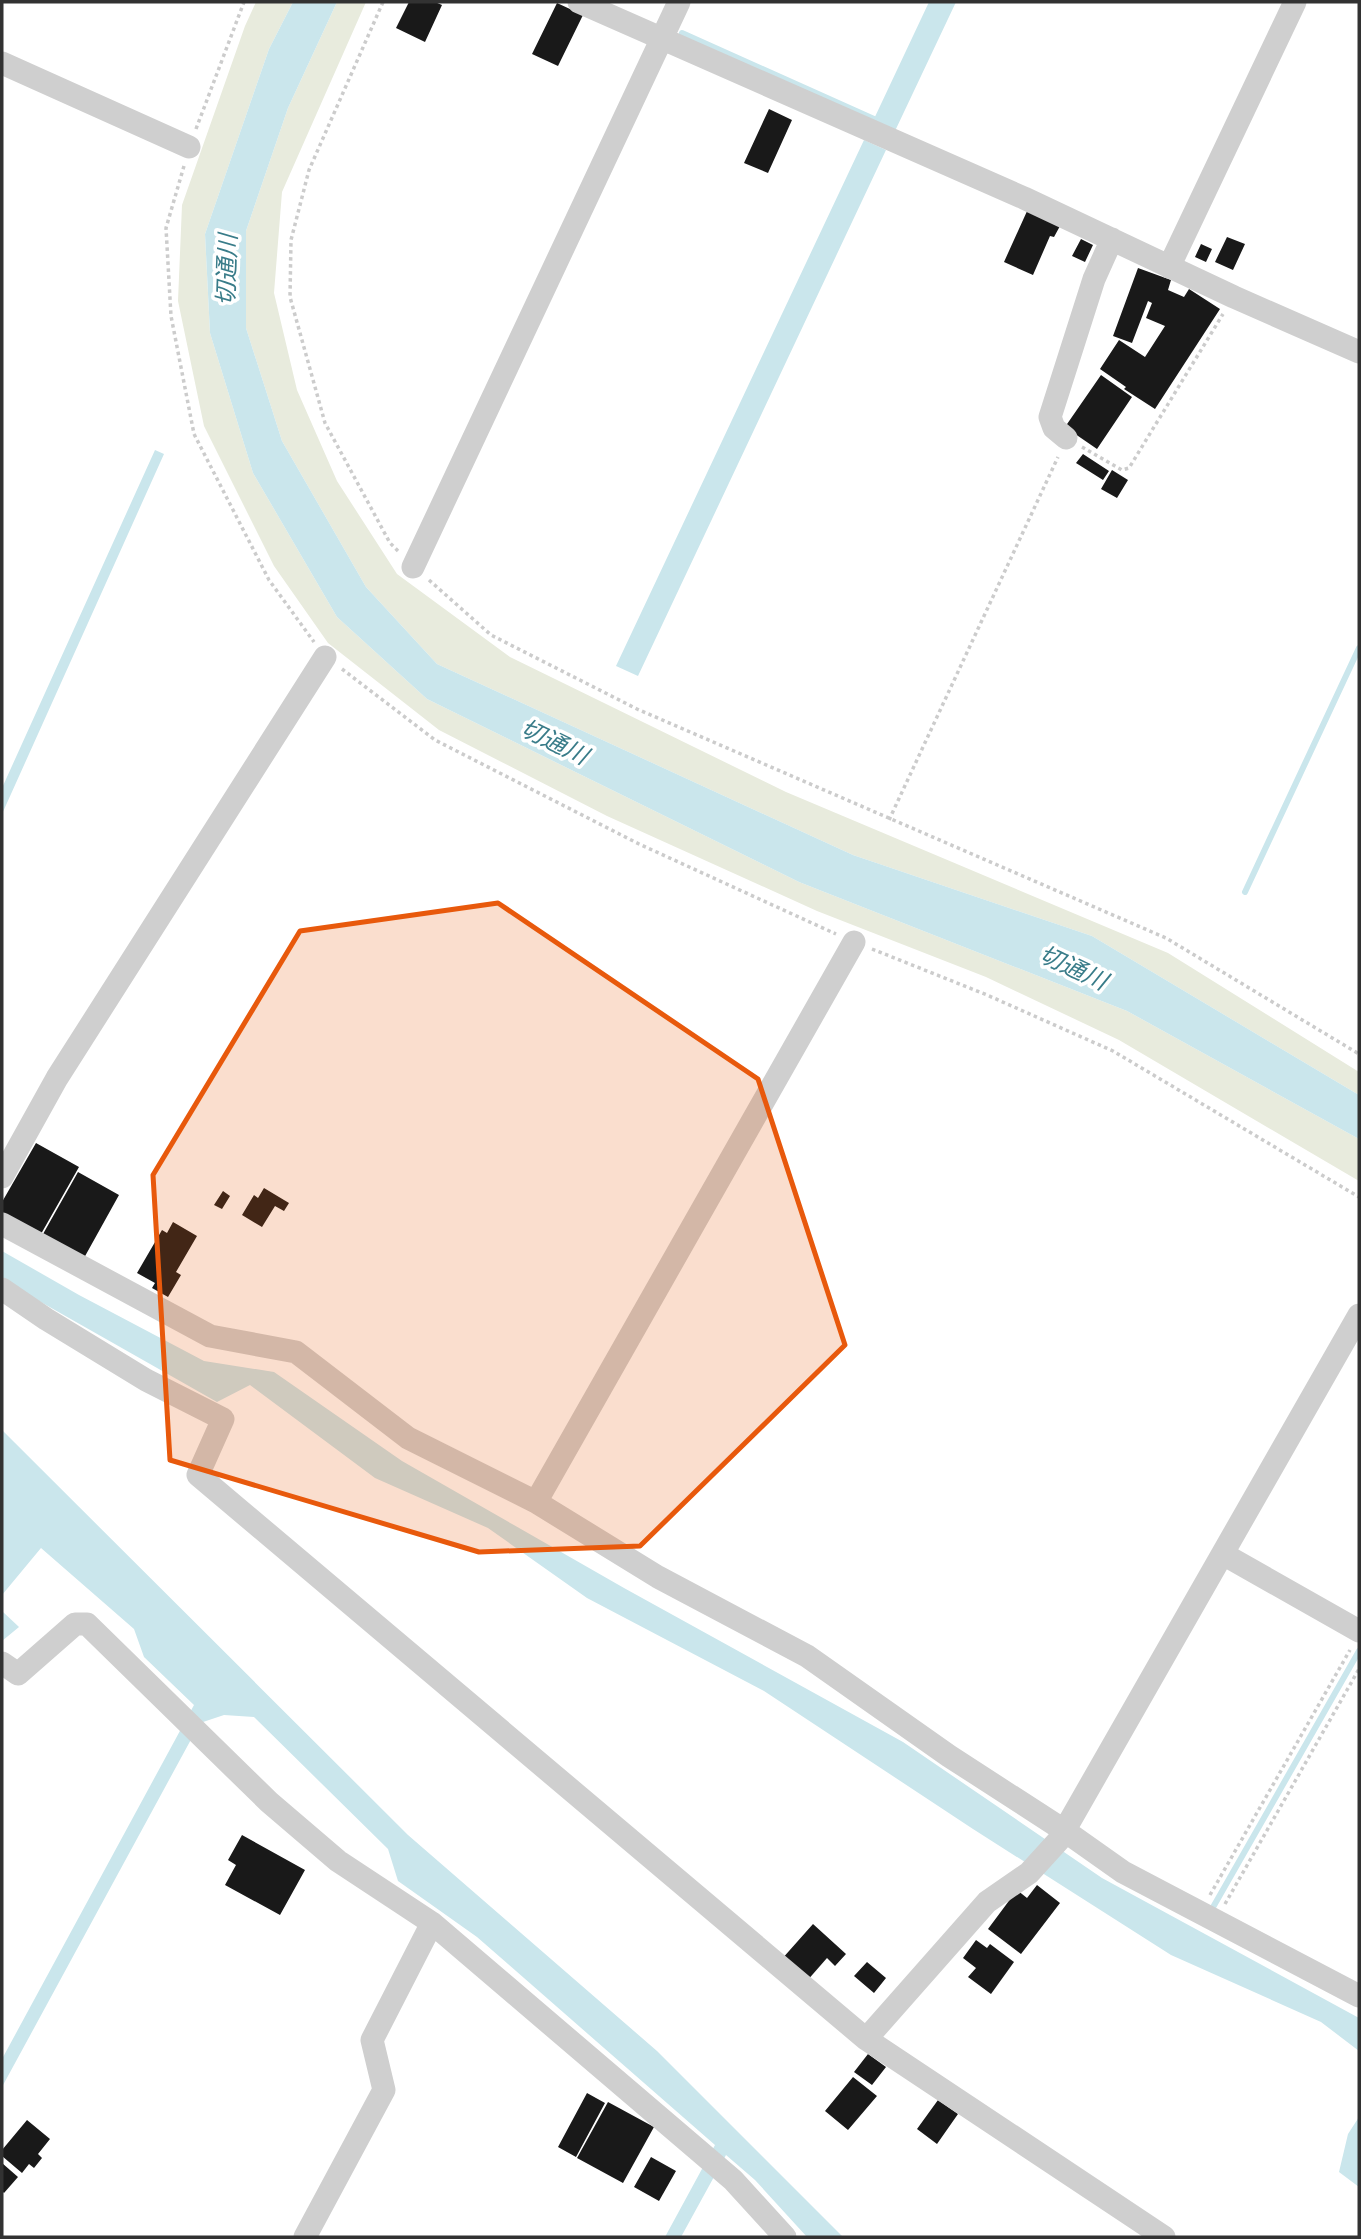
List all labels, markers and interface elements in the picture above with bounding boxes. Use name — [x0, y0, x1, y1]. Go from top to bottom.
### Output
water label: 切通川 — [212, 231, 242, 306]
water label: 切通川 — [516, 714, 595, 772]
water label: 切通川 — [1034, 940, 1114, 997]

